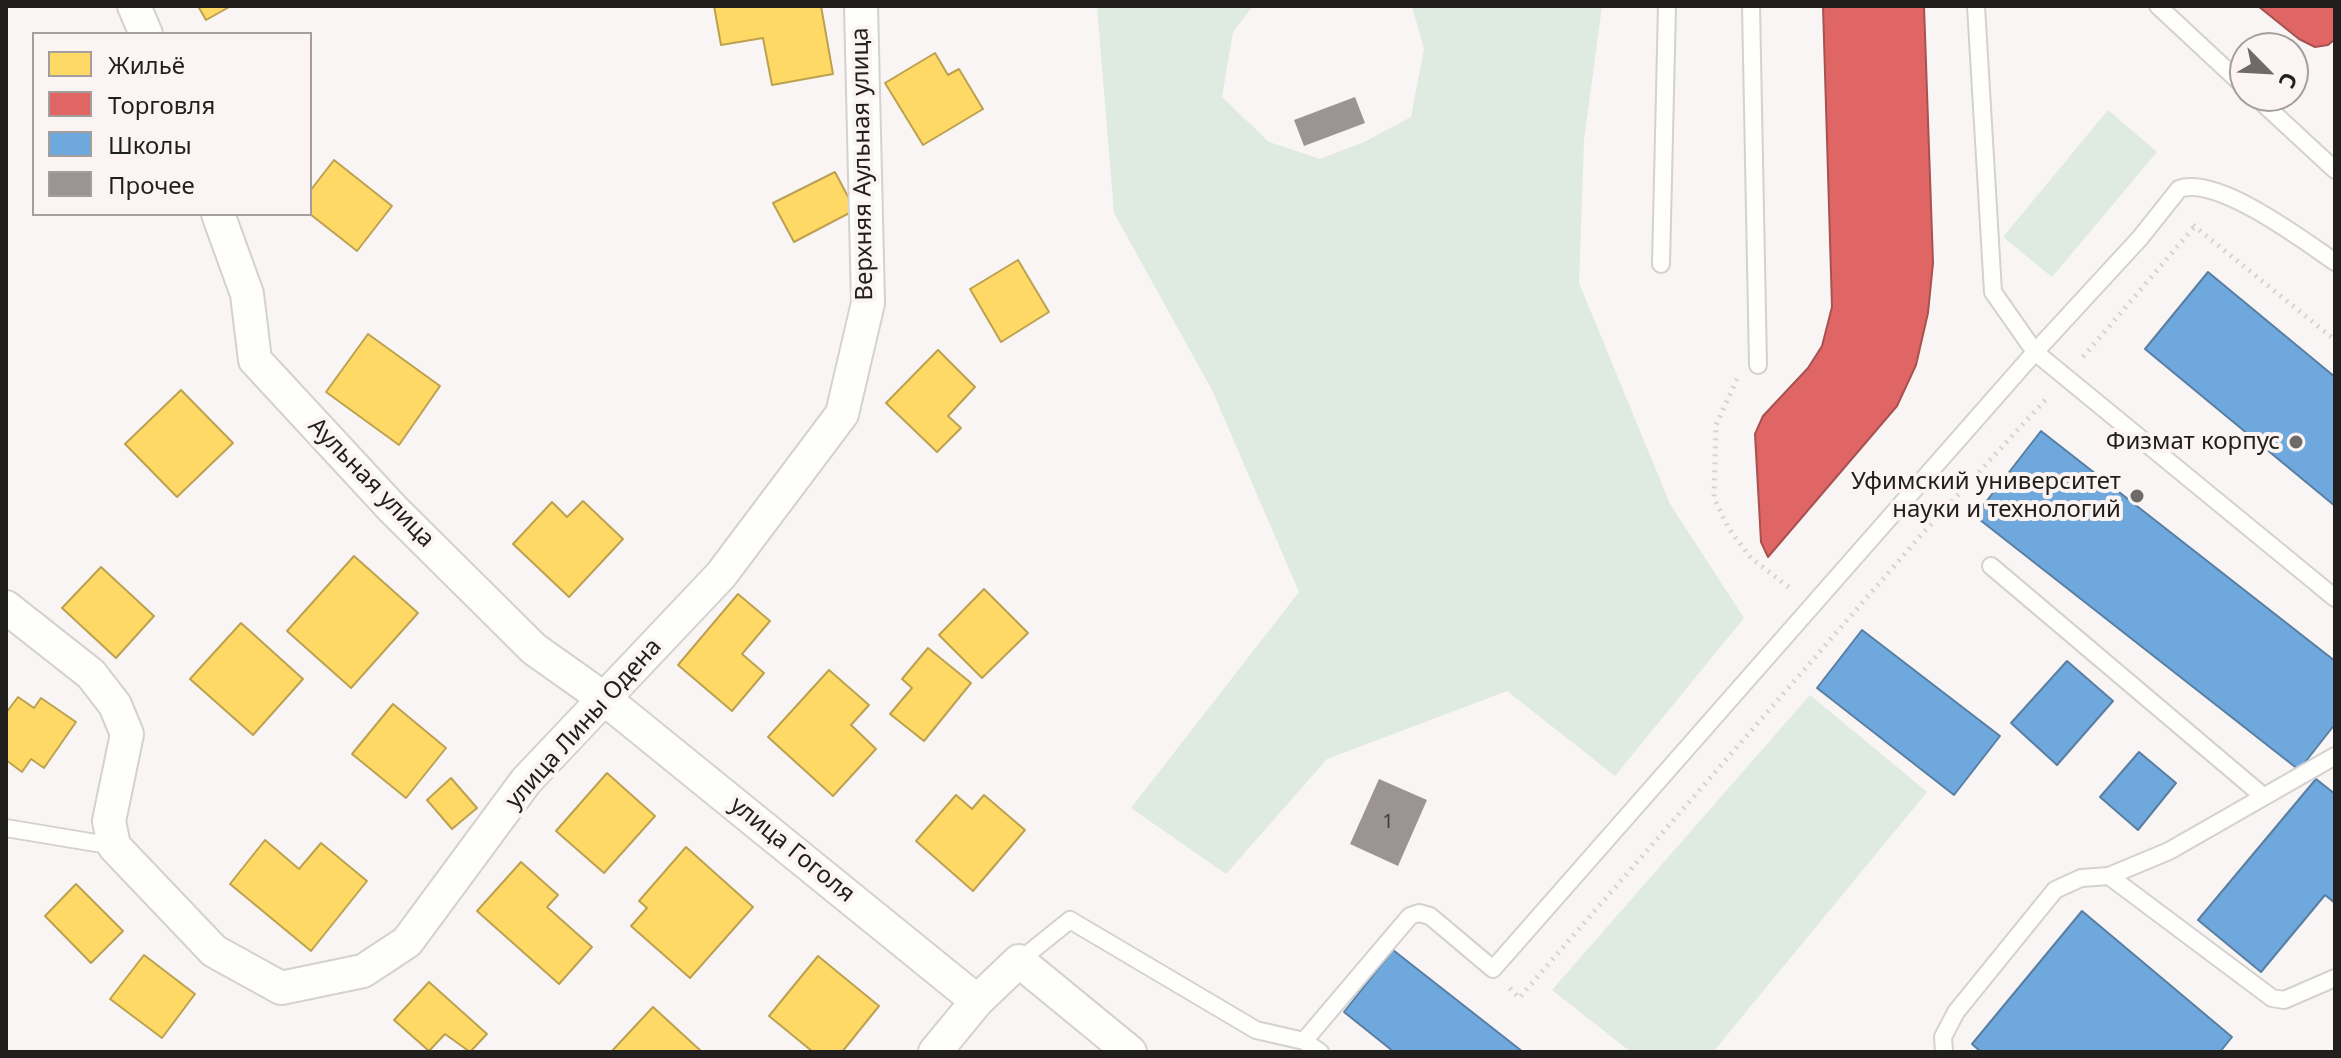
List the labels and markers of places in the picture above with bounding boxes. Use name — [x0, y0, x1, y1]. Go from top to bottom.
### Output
place label: Физмат корпус — [2106, 428, 2280, 456]
marker: Физмат корпус — [2287, 433, 2305, 451]
place label: Уфимский университет науки и технологий — [1851, 468, 2121, 524]
marker: Уфимский университет науки и технологий — [2128, 487, 2146, 505]

